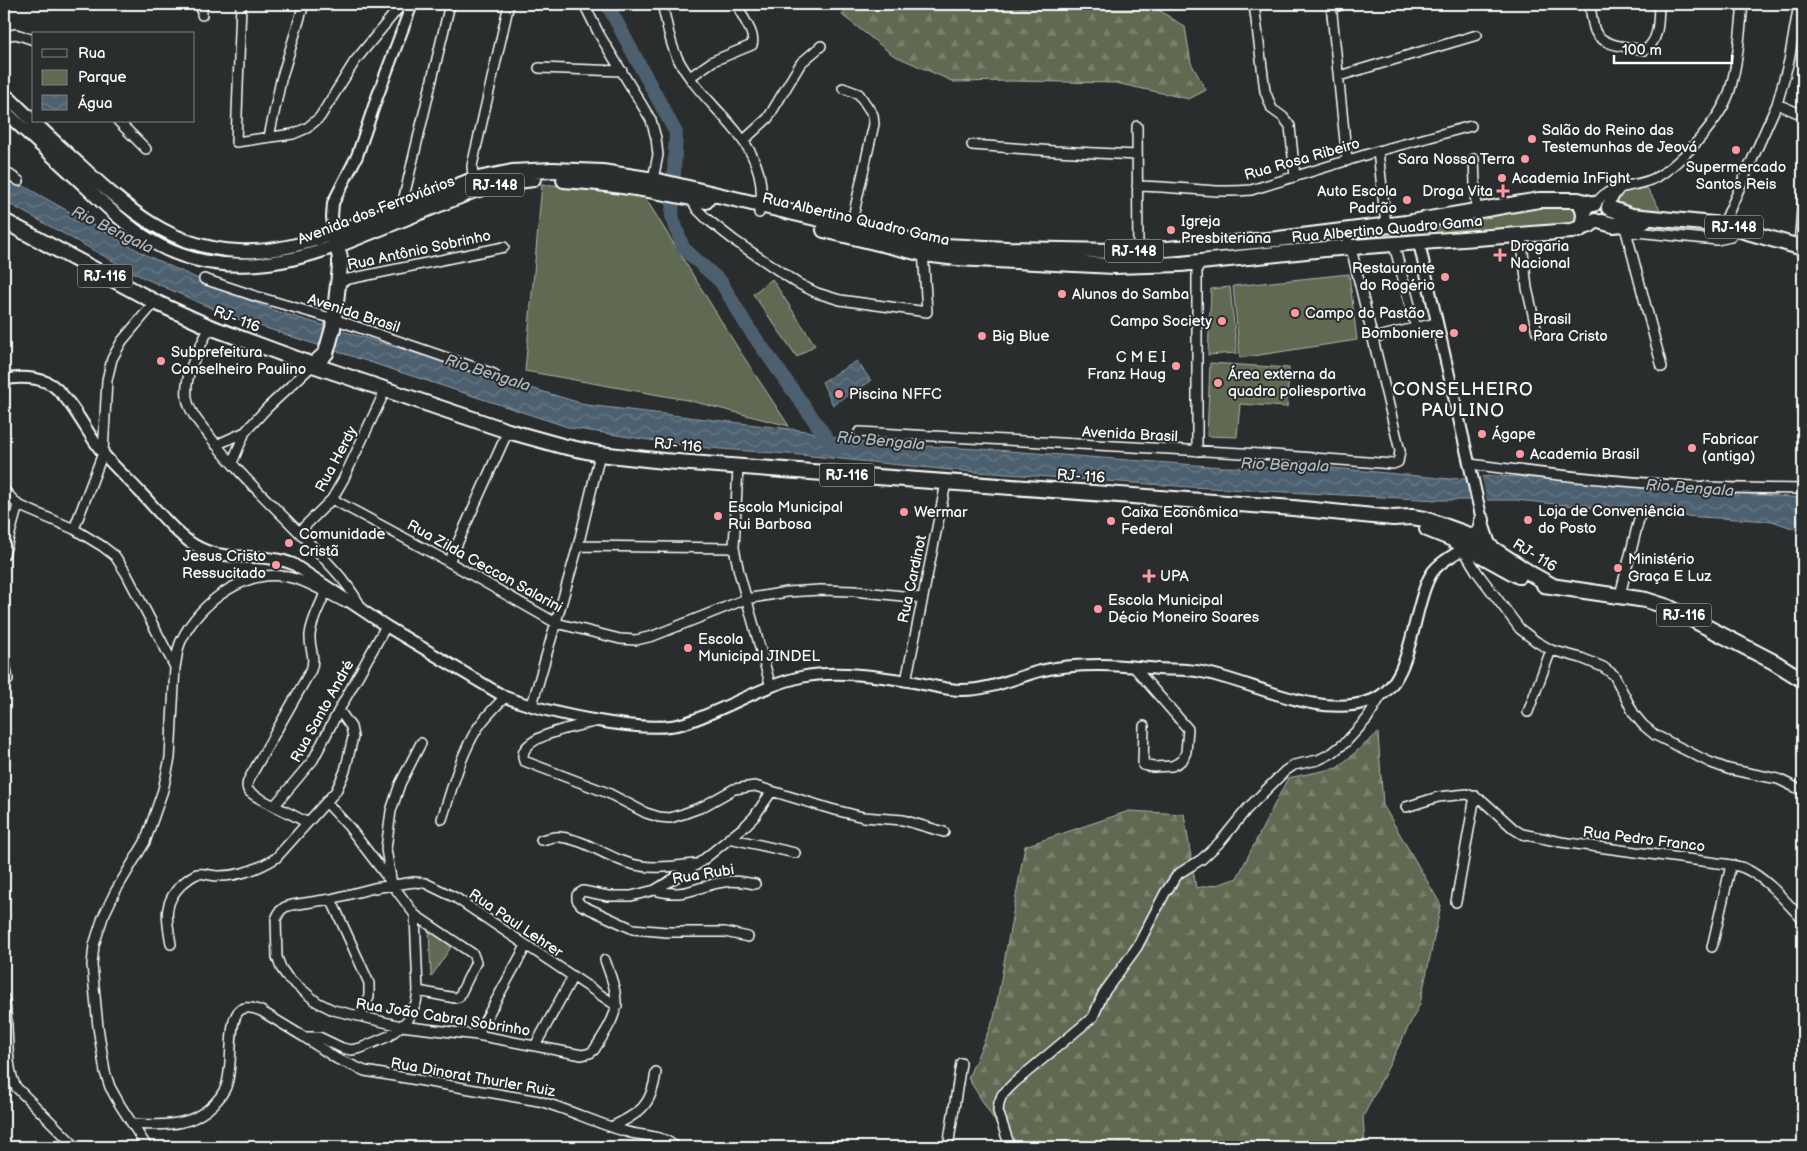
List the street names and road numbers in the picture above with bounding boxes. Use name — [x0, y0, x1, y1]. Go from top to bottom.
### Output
street label: Rua Rosa Ribeiro — [1242, 134, 1362, 185]
street label: Avenida dos Ferroviários — [295, 172, 458, 249]
road number: RJ-148 — [466, 174, 524, 196]
street label: Rua Albertino Quadro Gama — [760, 189, 951, 250]
street label: Rua Albertino Quadro Gama — [1291, 212, 1483, 247]
road number: RJ-148 — [1705, 216, 1763, 238]
street label: Rua Antônio Sobrinho — [346, 226, 493, 275]
road number: RJ-148 — [1105, 240, 1163, 262]
road number: RJ-116 — [78, 264, 132, 288]
street label: Avenida Brasil — [305, 290, 402, 337]
street label: RJ- 116 — [211, 302, 263, 337]
street label: Rua Herdy — [311, 423, 362, 495]
street label: Avenida Brasil — [1082, 423, 1178, 446]
street label: RJ- 116 — [653, 434, 703, 457]
road number: RJ-116 — [820, 464, 874, 486]
street label: RJ- 116 — [1056, 465, 1106, 488]
street label: Rua Zilda Ceccon Salarini — [404, 516, 566, 617]
street label: Rua Cardinot — [894, 533, 931, 625]
street label: RJ- 116 — [1509, 535, 1560, 576]
road number: RJ-116 — [1656, 604, 1712, 626]
street label: Rua Santo André — [286, 657, 358, 766]
street label: Rua Pedro Franco — [1582, 823, 1706, 856]
street label: Rua Rubi — [671, 860, 735, 889]
street label: Rua Paul Lehrer — [465, 885, 567, 962]
street label: Rua João Cabral Sobrinho — [354, 994, 532, 1041]
street label: Rua Dinorat Thurler Ruiz — [389, 1054, 557, 1101]

